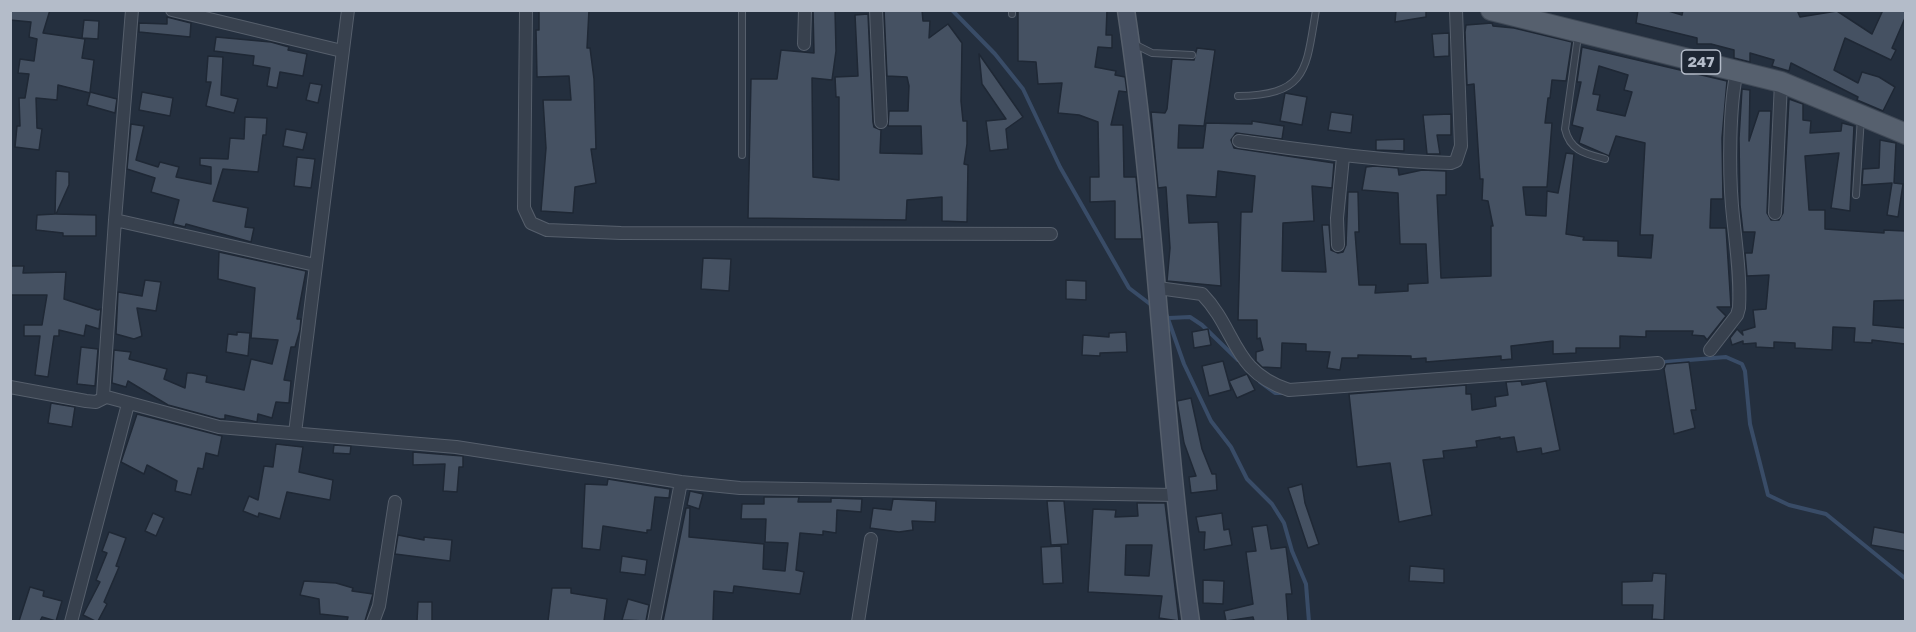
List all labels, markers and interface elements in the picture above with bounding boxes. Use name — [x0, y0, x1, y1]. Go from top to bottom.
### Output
road number: 247 — [1682, 50, 1720, 74]

